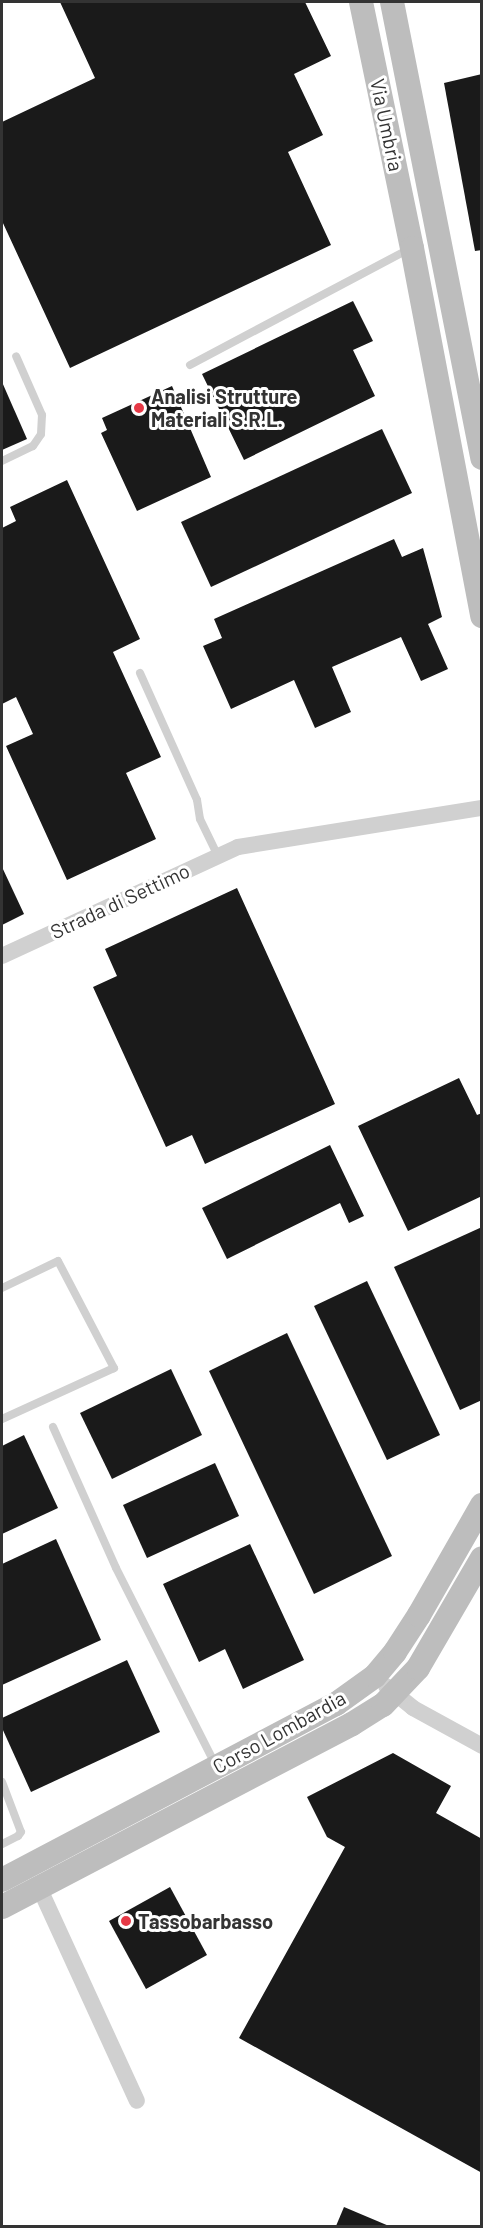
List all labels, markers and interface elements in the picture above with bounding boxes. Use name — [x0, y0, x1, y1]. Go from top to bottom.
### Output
street label: Via Umbria — [365, 76, 409, 174]
place label: Analisi Strutture Materiali S.R.L. — [151, 384, 298, 431]
marker: Analisi Strutture Materiali S.R.L. — [132, 401, 146, 415]
street label: Strada di Settimo — [47, 858, 193, 944]
street label: Corso Lombardia — [208, 1686, 350, 1778]
place label: Tassobarbasso — [138, 1909, 273, 1933]
marker: Tassobarbasso — [119, 1914, 133, 1928]

